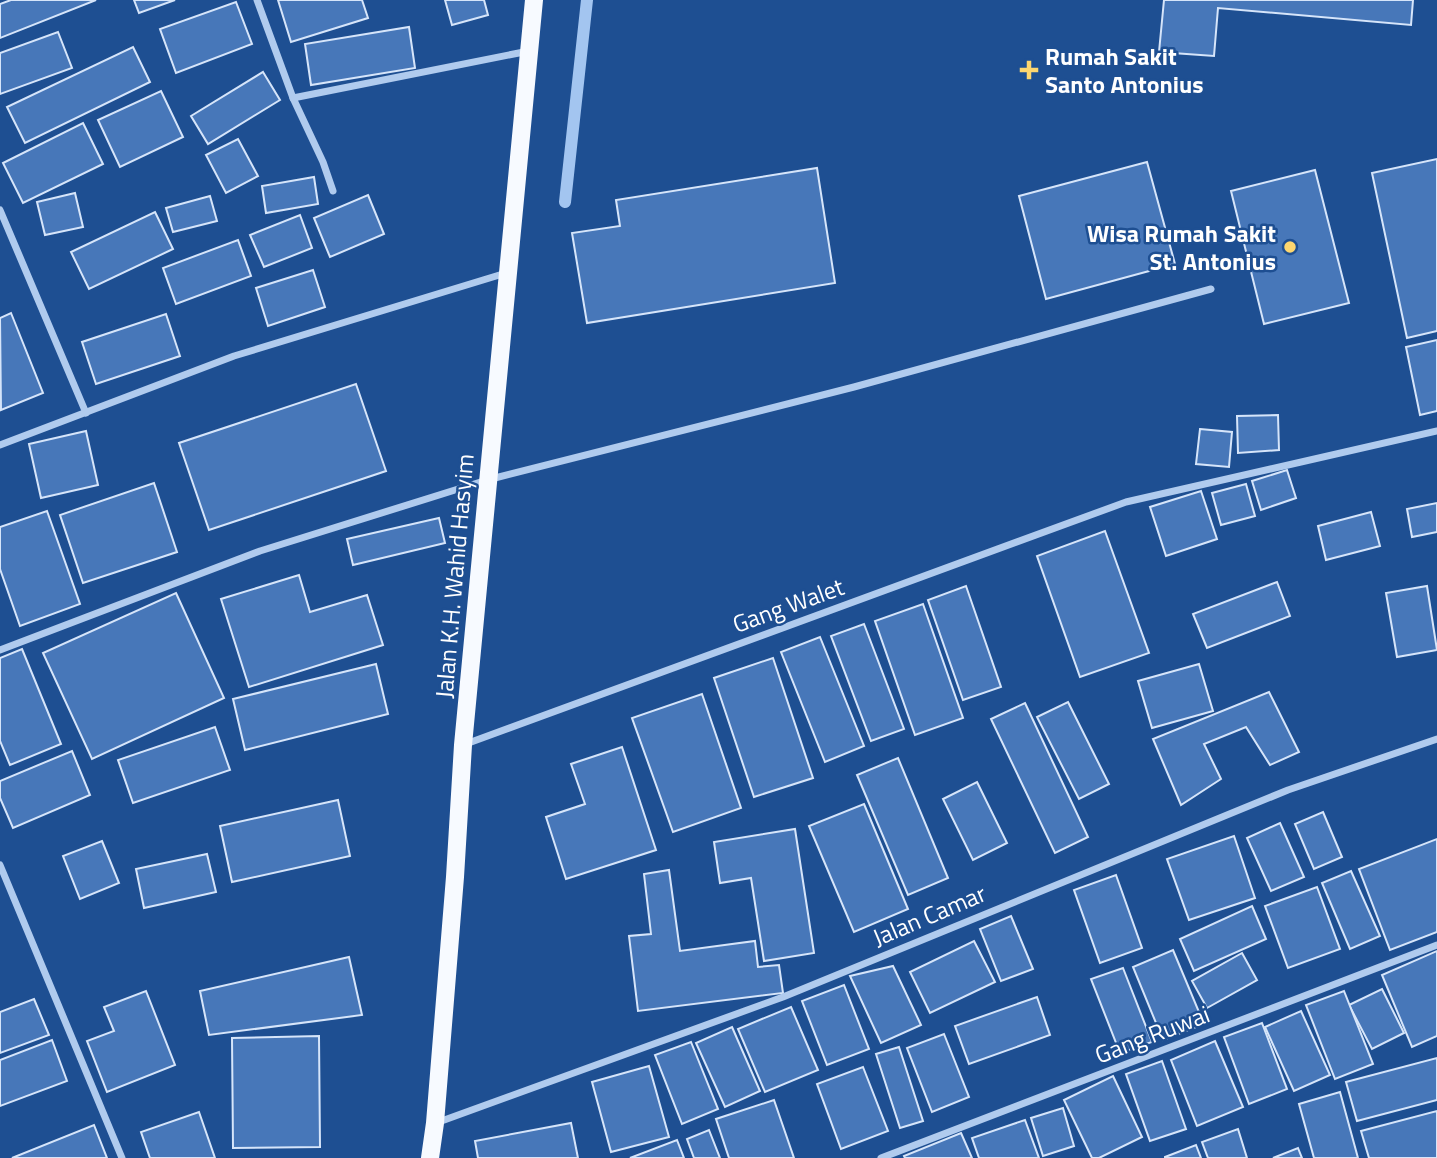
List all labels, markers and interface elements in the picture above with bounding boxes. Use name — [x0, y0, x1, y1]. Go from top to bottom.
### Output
place label: Rumah Sakit Santo Antonius — [1045, 38, 1204, 102]
marker: Rumah Sakit Santo Antonius — [1019, 60, 1039, 80]
place label: Wisa Rumah Sakit St. Antonius — [1087, 215, 1276, 279]
marker: Wisa Rumah Sakit St. Antonius — [1282, 239, 1298, 255]
street label: Jalan K.H. Wahid Hasyim — [425, 452, 483, 700]
street label: Gang Walet — [727, 568, 849, 642]
street label: Jalan Camar — [867, 875, 991, 955]
street label: Gang Ruwai — [1089, 996, 1215, 1072]

